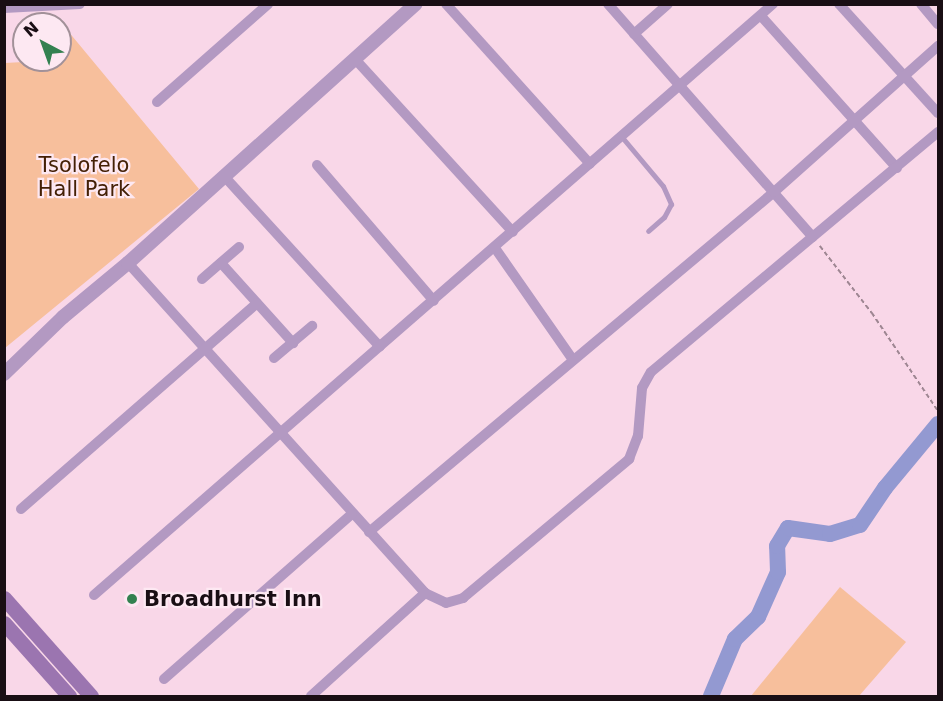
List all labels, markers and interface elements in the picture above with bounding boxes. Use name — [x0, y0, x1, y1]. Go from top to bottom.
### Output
north arrow — [12, 12, 72, 72]
text: N — [20, 18, 42, 41]
park label: Tsolofelo Hall Park — [38, 152, 130, 202]
place label: Broadhurst Inn — [144, 586, 322, 612]
marker: Broadhurst Inn — [125, 592, 139, 606]

